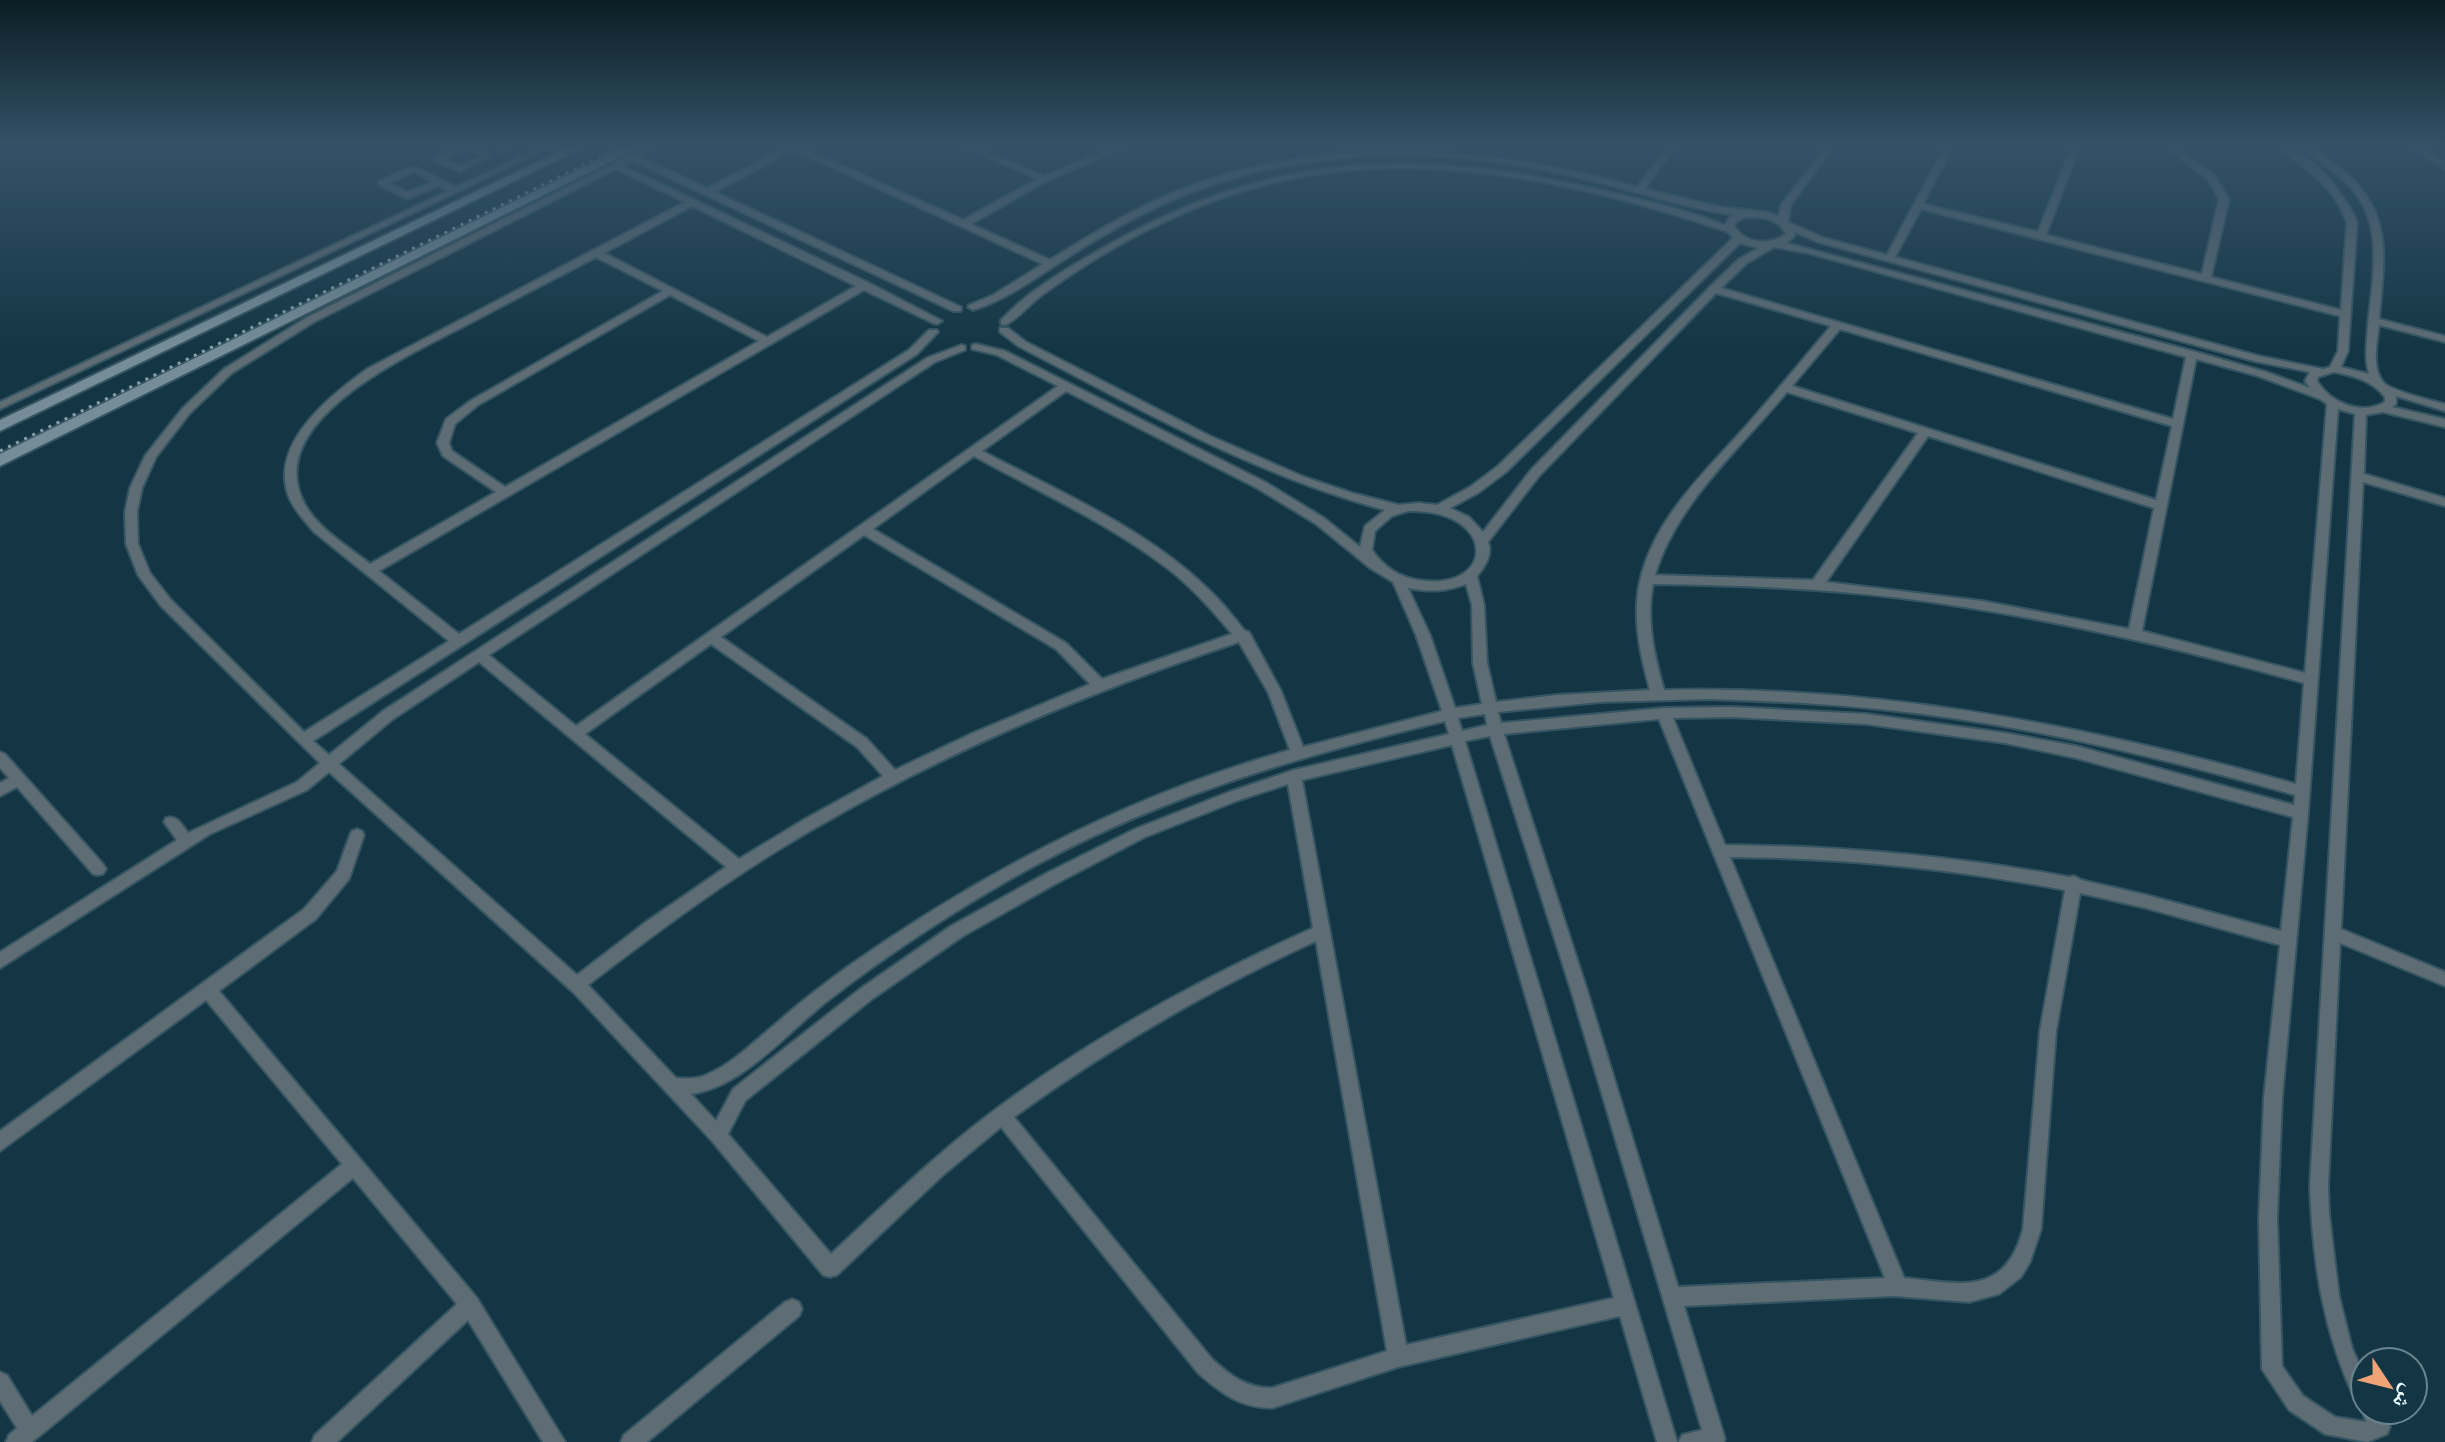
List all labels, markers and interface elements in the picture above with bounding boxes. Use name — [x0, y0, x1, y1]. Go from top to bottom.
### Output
north arrow — [2349, 1346, 2429, 1426]
text: ش — [2386, 1379, 2424, 1416]

